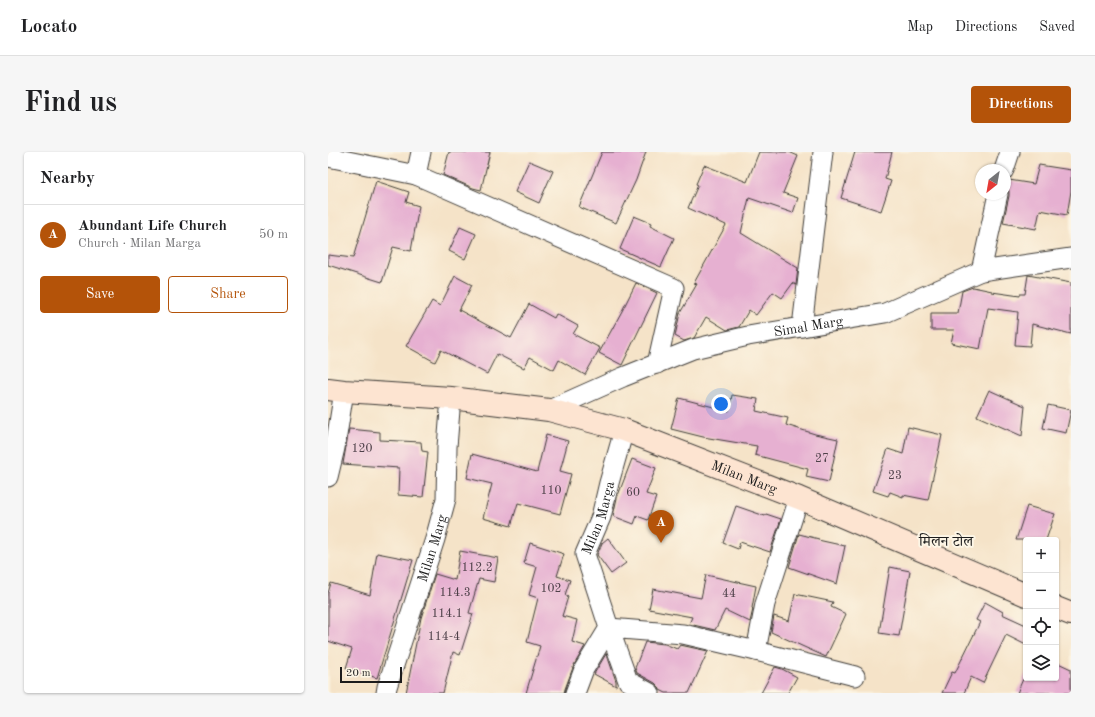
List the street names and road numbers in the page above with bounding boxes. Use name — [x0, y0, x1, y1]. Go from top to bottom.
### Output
street label: Simal Marg — [773, 314, 845, 340]
street label: Milan Marg — [709, 459, 780, 497]
street label: Milan Marga — [580, 480, 617, 557]
street label: Milan Marg — [416, 513, 450, 584]

